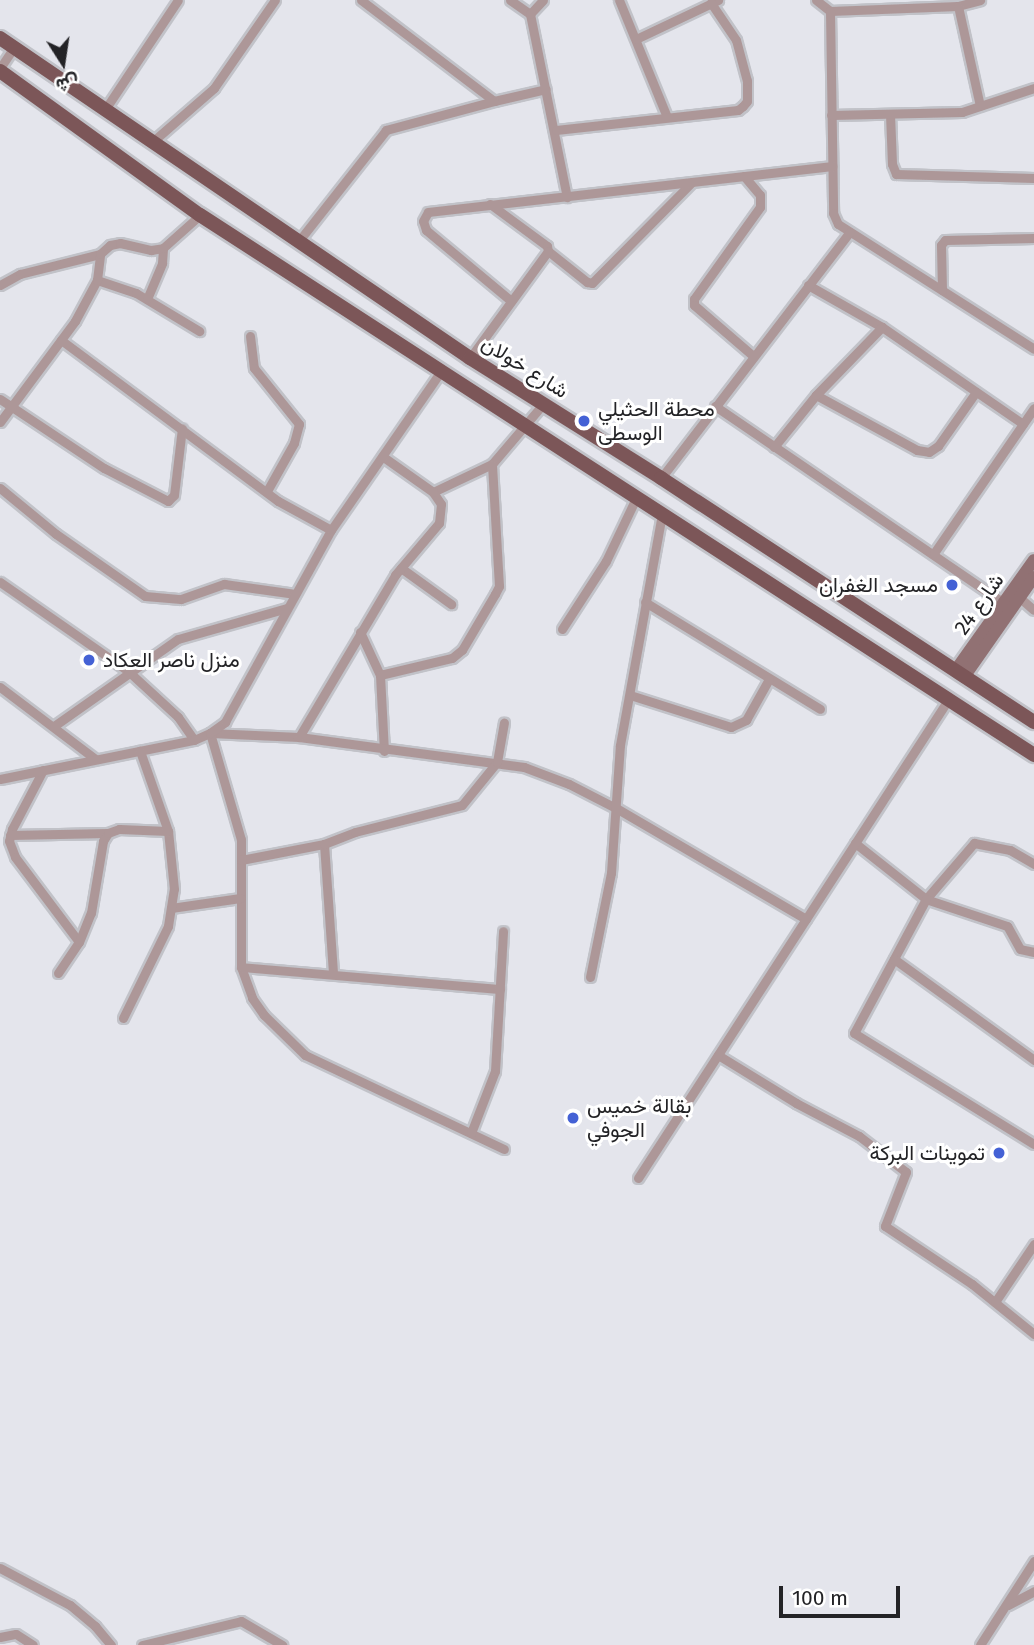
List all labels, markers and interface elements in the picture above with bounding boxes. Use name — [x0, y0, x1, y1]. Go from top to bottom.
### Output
north arrow — [28, 28, 98, 98]
text: ش — [54, 70, 81, 98]
street label: شارع خولان — [477, 331, 573, 403]
place label: محطة الحثيلي الوسطى — [598, 396, 715, 446]
marker: محطة الحثيلي الوسطى — [576, 413, 592, 429]
street label: شارع 24 — [949, 569, 1009, 639]
place label: مسجد الغفران — [819, 572, 938, 598]
marker: مسجد الغفران — [944, 577, 960, 593]
place label: منزل ناصر العكاد — [103, 647, 240, 673]
marker: منزل ناصر العكاد — [81, 652, 97, 668]
place label: بقالة خميس الجوفي — [587, 1093, 691, 1143]
marker: بقالة خميس الجوفي — [565, 1110, 581, 1126]
place label: تموينات البركة — [870, 1140, 985, 1166]
marker: تموينات البركة — [991, 1145, 1007, 1161]
scale bar — [782, 1572, 903, 1616]
text: 100 m — [792, 1585, 848, 1611]

